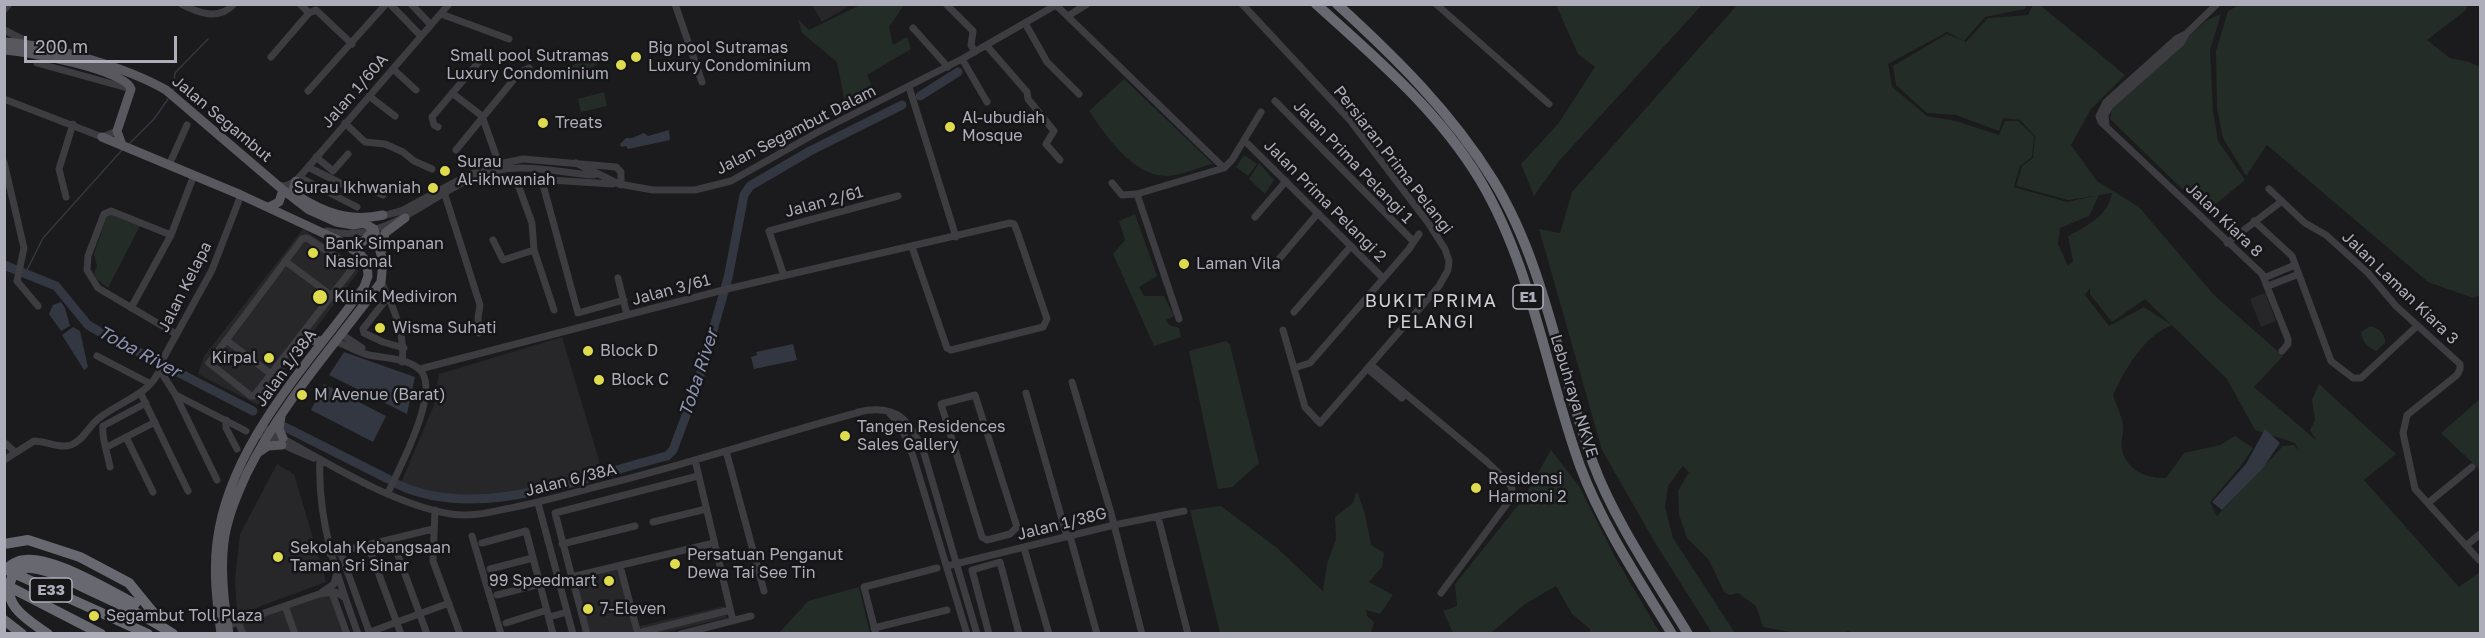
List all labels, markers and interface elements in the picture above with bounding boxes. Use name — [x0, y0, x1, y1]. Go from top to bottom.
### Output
scale bar — [27, 24, 180, 62]
text: 200 m — [35, 35, 88, 57]
place label: Big pool Sutramas Luxury Condominium — [648, 38, 811, 76]
place label: Small pool Sutramas Luxury Condominium — [446, 46, 609, 84]
street label: Jalan 1/60A — [318, 50, 392, 132]
marker: Big pool Sutramas Luxury Condominium — [629, 50, 643, 64]
marker: Small pool Sutramas Luxury Condominium — [614, 58, 628, 72]
street label: Jalan Segambut — [168, 72, 276, 166]
street label: Jalan Segambut Dalam — [713, 81, 879, 179]
street label: Persiaran Prima Pelangi — [1329, 82, 1457, 238]
street label: Jalan Prima Pelangi 1 — [1289, 96, 1417, 228]
place label: Al-ubudiah Mosque — [962, 108, 1045, 146]
place label: Treats — [555, 113, 603, 133]
marker: Treats — [536, 116, 550, 130]
marker: Al-ubudiah Mosque — [943, 120, 957, 134]
street label: Jalan Prima Pelangi 2 — [1260, 136, 1390, 266]
place label: Surau Al-ikhwaniah — [457, 152, 556, 190]
marker: Surau Al-ikhwaniah — [438, 164, 452, 178]
place label: Surau Ikhwaniah — [294, 178, 421, 198]
street label: Jalan Kiara 8 — [2182, 179, 2266, 261]
marker: Surau Ikhwaniah — [426, 181, 440, 195]
street label: Jalan 2/61 — [783, 182, 865, 222]
street label: Jalan Laman Kiara 3 — [2338, 228, 2462, 348]
place label: Bank Simpanan Nasional — [325, 234, 444, 272]
street label: Jalan Kelapa — [154, 239, 216, 335]
marker: Bank Simpanan Nasional — [306, 246, 320, 260]
place label: Laman Vila — [1196, 254, 1281, 274]
marker: Laman Vila — [1177, 257, 1191, 271]
street label: Jalan 3/61 — [630, 270, 712, 310]
road number: E1 — [1513, 285, 1543, 309]
place label: Klinik Mediviron — [334, 287, 457, 307]
marker: Klinik Mediviron — [311, 288, 329, 306]
district label: BUKIT PRIMA PELANGI — [1365, 290, 1497, 332]
place label: Wisma Suhati — [392, 318, 497, 338]
water label: Toba River — [94, 321, 184, 383]
marker: Wisma Suhati — [373, 321, 387, 335]
street label: Jalan 1/38A — [251, 325, 321, 411]
water label: Toba River — [675, 327, 723, 419]
street label: Lebuhraya NKVE — [1546, 332, 1602, 460]
place label: Block D — [600, 341, 658, 361]
marker: Block D — [581, 344, 595, 358]
place label: Kirpal — [211, 348, 257, 368]
marker: Kirpal — [262, 351, 276, 365]
place label: Block C — [611, 370, 669, 390]
marker: Block C — [592, 373, 606, 387]
place label: M Avenue (Barat) — [314, 385, 446, 405]
marker: M Avenue (Barat) — [295, 388, 309, 402]
place label: Tangen Residences Sales Gallery — [857, 417, 1006, 455]
marker: Tangen Residences Sales Gallery — [838, 429, 852, 443]
street label: Jalan 6/38A — [524, 459, 618, 501]
place label: Residensi Harmoni 2 — [1488, 469, 1567, 507]
marker: Residensi Harmoni 2 — [1469, 481, 1483, 495]
street label: Jalan 1/38G — [1015, 504, 1109, 544]
place label: Sekolah Kebangsaan Taman Sri Sinar — [290, 538, 451, 576]
place label: Persatuan Penganut Dewa Tai See Tin — [687, 545, 843, 583]
marker: Sekolah Kebangsaan Taman Sri Sinar — [271, 550, 285, 564]
marker: Persatuan Penganut Dewa Tai See Tin — [668, 557, 682, 571]
place label: 99 Speedmart — [489, 571, 597, 591]
marker: 99 Speedmart — [602, 574, 616, 588]
road number: E33 — [30, 578, 72, 602]
place label: 7-Eleven — [600, 599, 666, 619]
marker: 7-Eleven — [581, 602, 595, 616]
place label: Segambut Toll Plaza — [106, 606, 263, 626]
marker: Segambut Toll Plaza — [87, 609, 101, 623]

